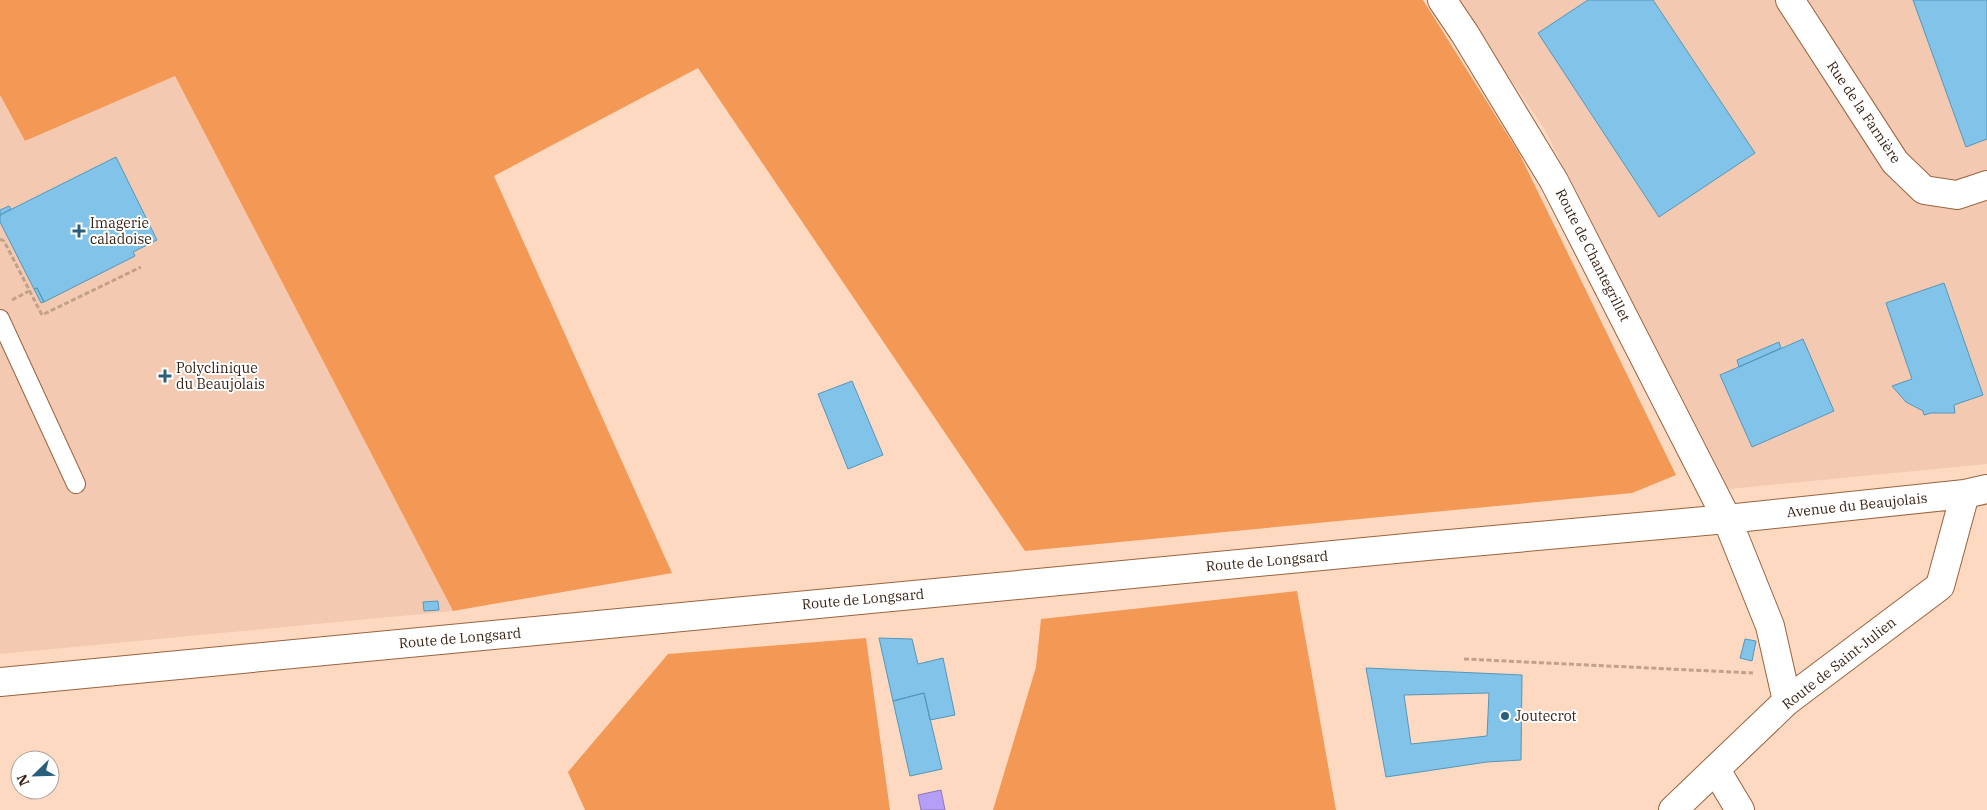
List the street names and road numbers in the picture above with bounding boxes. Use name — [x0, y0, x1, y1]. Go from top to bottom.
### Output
street label: Rue de la Farnière — [1823, 57, 1905, 167]
street label: Route de Chantegrillet — [1552, 186, 1634, 324]
street label: Avenue du Beaujolais — [1786, 489, 1928, 521]
street label: Route de Longsard — [1205, 547, 1329, 575]
street label: Route de Longsard — [801, 585, 925, 613]
street label: Route de Saint-Julien — [1778, 613, 1900, 713]
street label: Route de Longsard — [398, 624, 522, 652]

